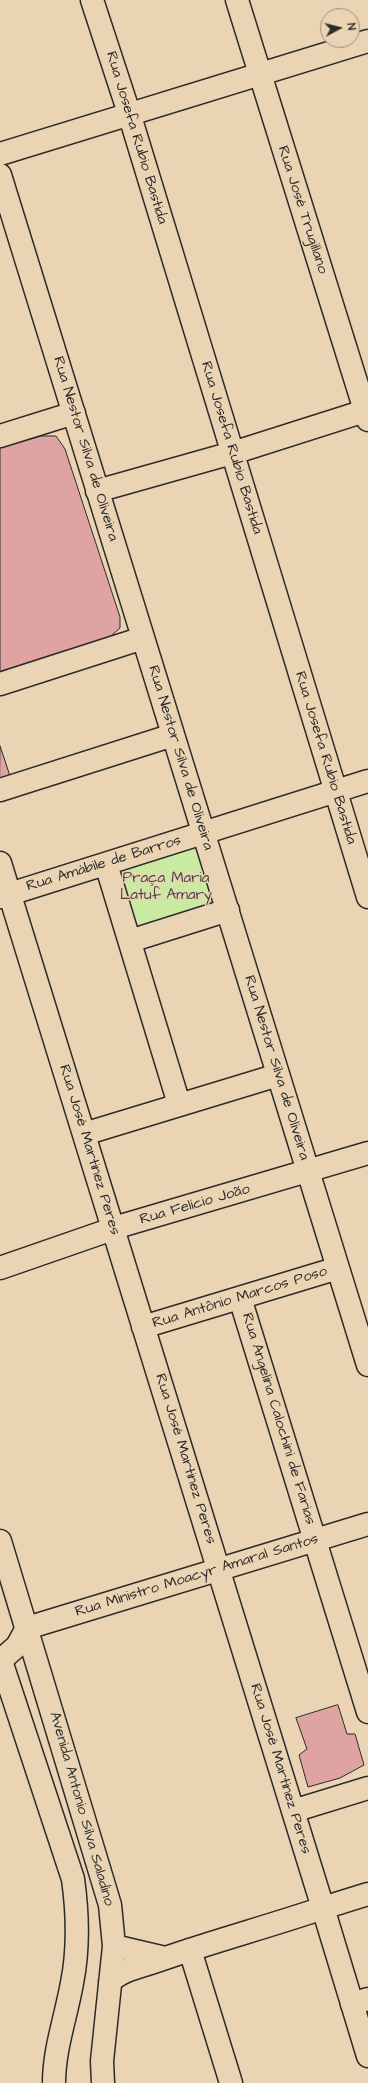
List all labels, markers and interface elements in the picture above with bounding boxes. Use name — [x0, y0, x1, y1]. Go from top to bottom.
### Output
north arrow — [320, 8, 360, 48]
text: N — [344, 22, 359, 31]
street label: Rua Josefa Rubio Bastida — [101, 50, 171, 226]
street label: Rua José Trugillano — [273, 144, 331, 276]
street label: Rua Nestor Silva de Oliveira — [48, 355, 122, 543]
street label: Rua Josefa Rubio Bastida — [196, 360, 266, 536]
street label: Rua Nestor Silva de Oliveira — [143, 664, 217, 852]
street label: Rua Josefa Rubio Bastida — [290, 670, 360, 846]
street label: Rua Amábile de Barros — [25, 832, 183, 896]
park label: Praça Maria Latuf Amary — [120, 870, 212, 905]
street label: Rua Nestor Silva de Oliveira — [239, 974, 313, 1162]
street label: Rua José Martinez Peres — [54, 1063, 124, 1237]
street label: Rua Felício João — [138, 1181, 252, 1229]
street label: Rua Antônio Marcos Poso — [151, 1263, 329, 1333]
street label: Rua Angelina Calochini de Farias — [237, 1311, 319, 1527]
street label: Rua José Martinez Peres — [150, 1372, 220, 1546]
street label: Rua Ministro Moacyr Amaral Santos — [73, 1530, 321, 1622]
street label: Rua José Martinez Peres — [245, 1682, 315, 1856]
street label: Avenida Antonio Silva Saladino — [45, 1710, 117, 1908]

